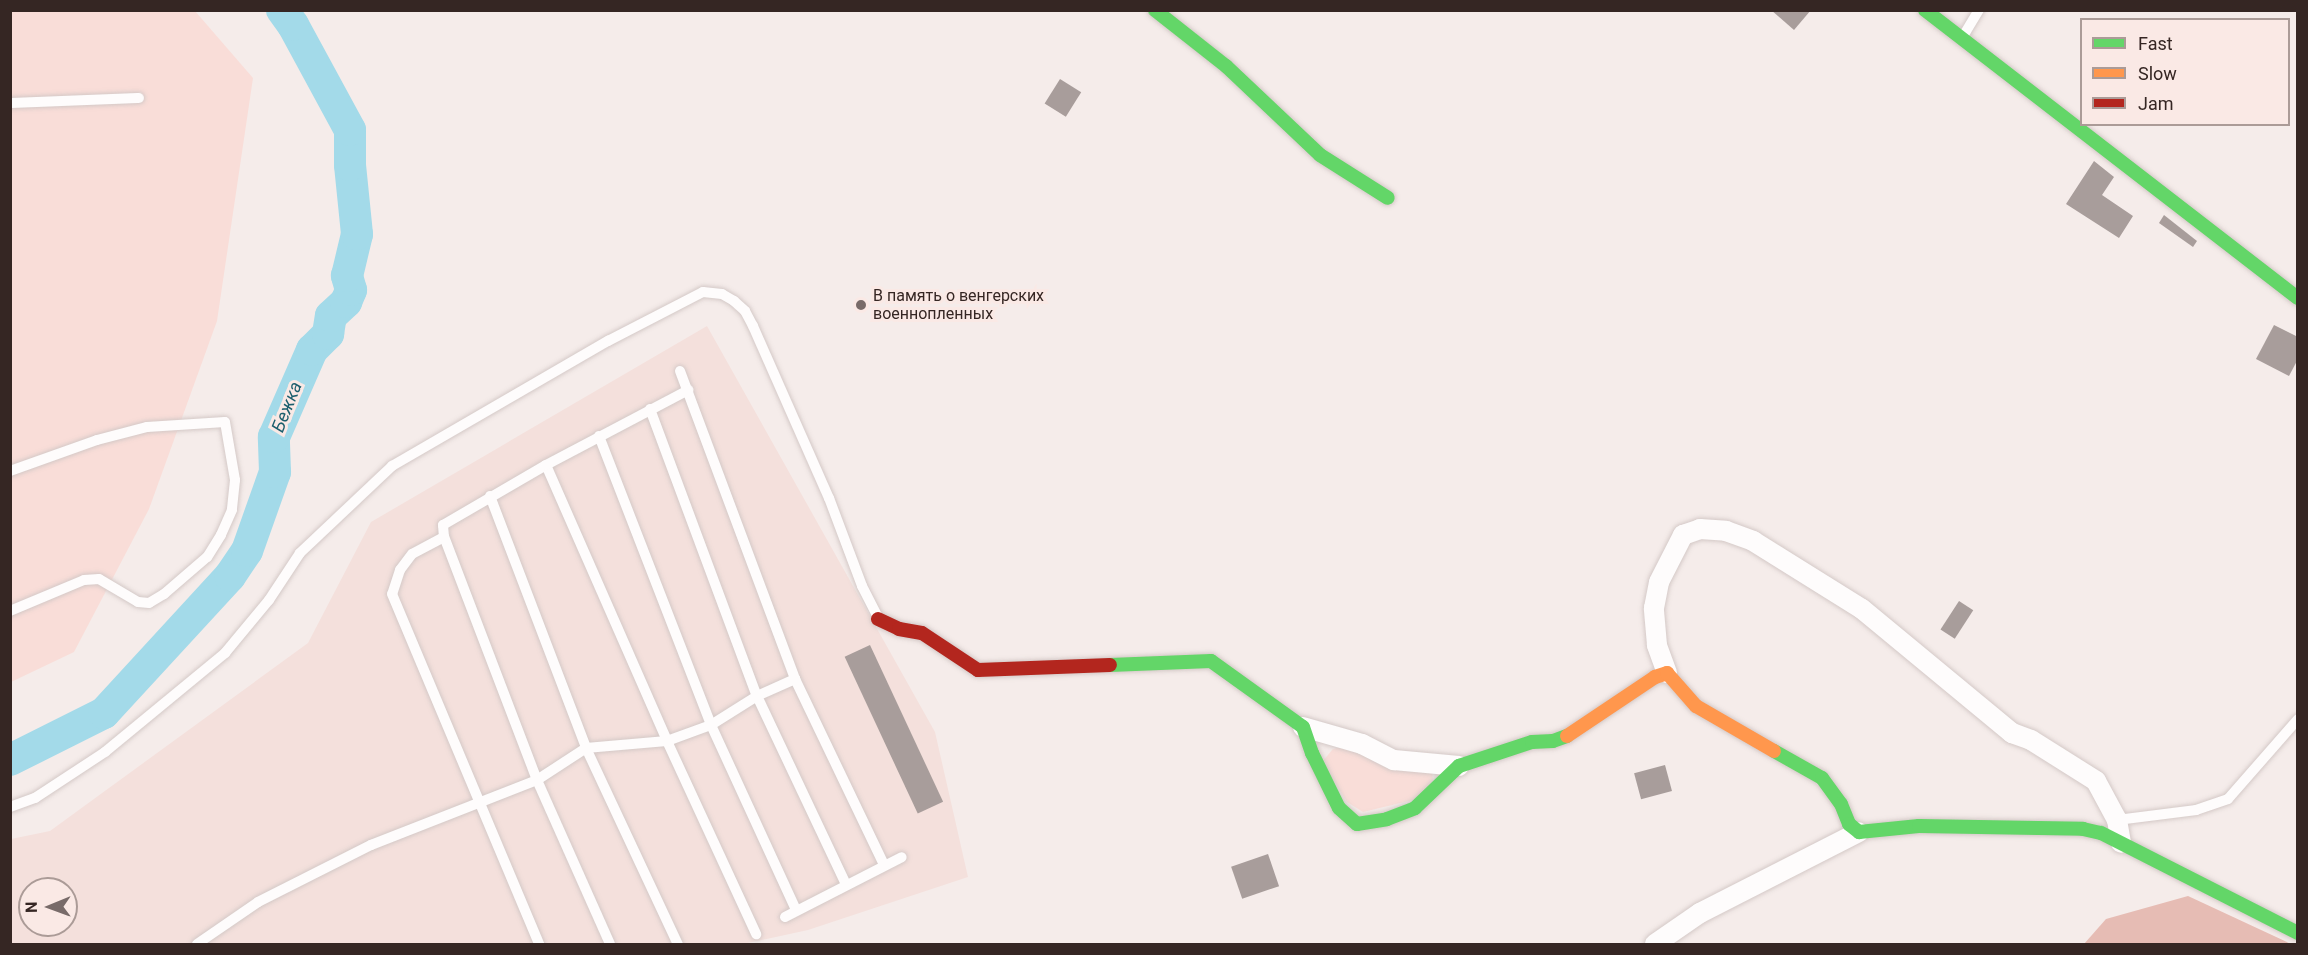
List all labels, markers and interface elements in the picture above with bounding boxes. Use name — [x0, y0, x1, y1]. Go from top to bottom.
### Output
legend — [2080, 18, 2290, 126]
text: Fast — [2138, 33, 2173, 54]
text: Slow — [2138, 63, 2177, 84]
text: Jam — [2138, 93, 2174, 114]
place label: В память о венгерских военнопленных — [873, 286, 1044, 324]
marker: В память о венгерских военнопленных — [854, 298, 868, 312]
water label: Бежка — [267, 379, 307, 435]
north arrow — [18, 877, 78, 937]
text: N — [22, 901, 41, 913]

